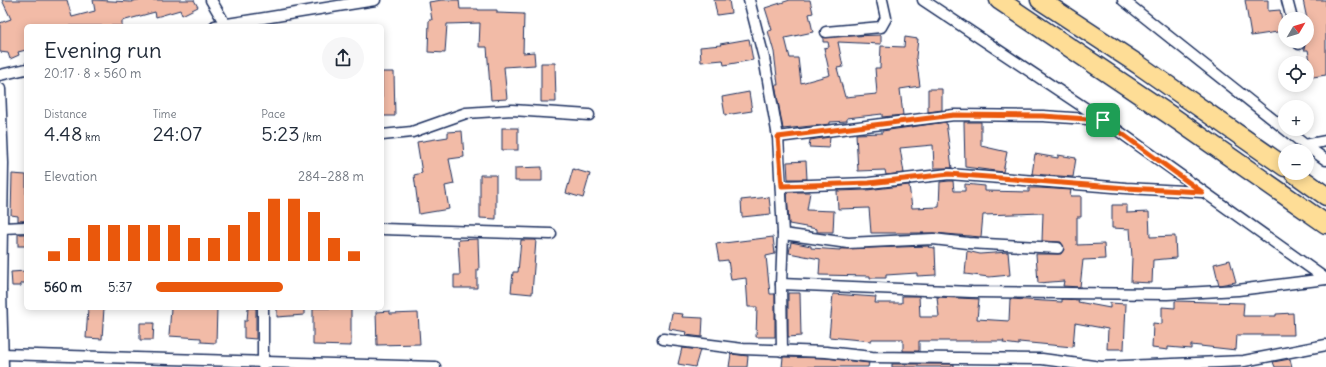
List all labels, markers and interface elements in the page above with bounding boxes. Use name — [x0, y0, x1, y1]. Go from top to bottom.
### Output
north arrow — [1278, 12, 1314, 48]
map controls — [1278, 12, 1314, 180]
text: Evening run — [44, 36, 162, 64]
button: share — [322, 37, 364, 79]
button: locate — [1278, 56, 1314, 92]
text: 20:17 · 8 × 560 m — [44, 65, 141, 82]
button: + — [1278, 100, 1314, 136]
pin — [1086, 103, 1120, 137]
text: Distance — [44, 107, 87, 121]
text: Time — [153, 107, 176, 121]
text: Pace — [261, 107, 285, 121]
icon: arrive — [1092, 109, 1114, 131]
text: 4.48 — [44, 121, 82, 146]
text: 24:07 — [153, 121, 202, 146]
text: 5:23 — [261, 121, 300, 146]
text: km — [82, 130, 100, 144]
text: /km — [300, 130, 322, 144]
button: − — [1278, 144, 1314, 180]
text: Elevation — [44, 168, 97, 185]
text: 284–288 m — [298, 168, 364, 185]
text: 560 m — [44, 279, 82, 296]
text: 5:37 — [108, 279, 132, 296]

